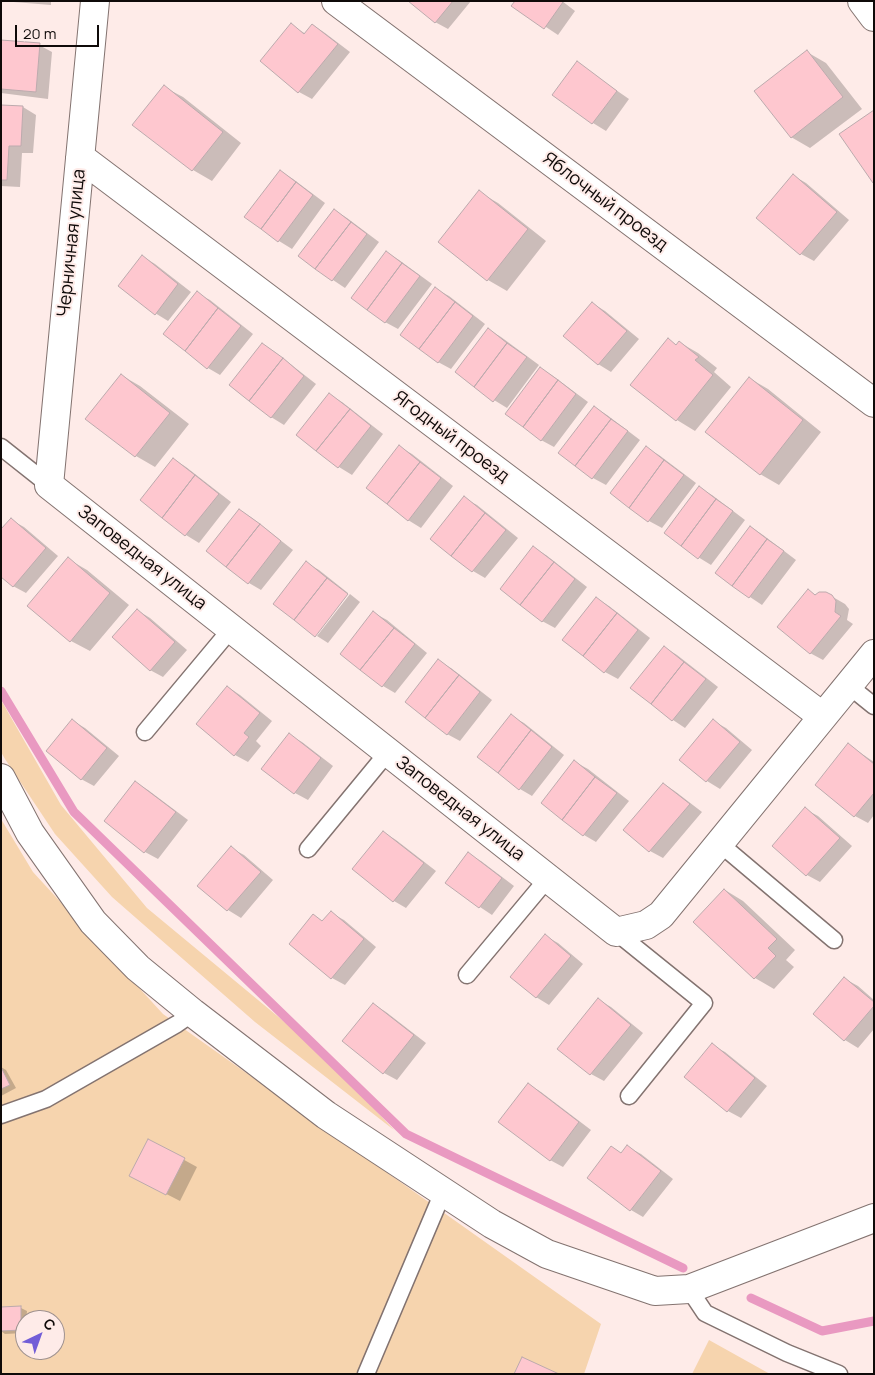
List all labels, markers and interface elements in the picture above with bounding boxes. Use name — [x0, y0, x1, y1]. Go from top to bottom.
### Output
scale bar — [18, 15, 101, 47]
text: 20 m — [23, 23, 56, 44]
street label: Яблочный проезд — [538, 148, 672, 256]
street label: Черничная улица — [53, 168, 91, 318]
street label: Ягодный проезд — [389, 387, 513, 487]
street label: Заповедная улица — [73, 501, 211, 615]
street label: Заповедная улица — [391, 752, 529, 866]
north arrow — [15, 1310, 65, 1360]
text: С — [40, 1314, 60, 1335]

